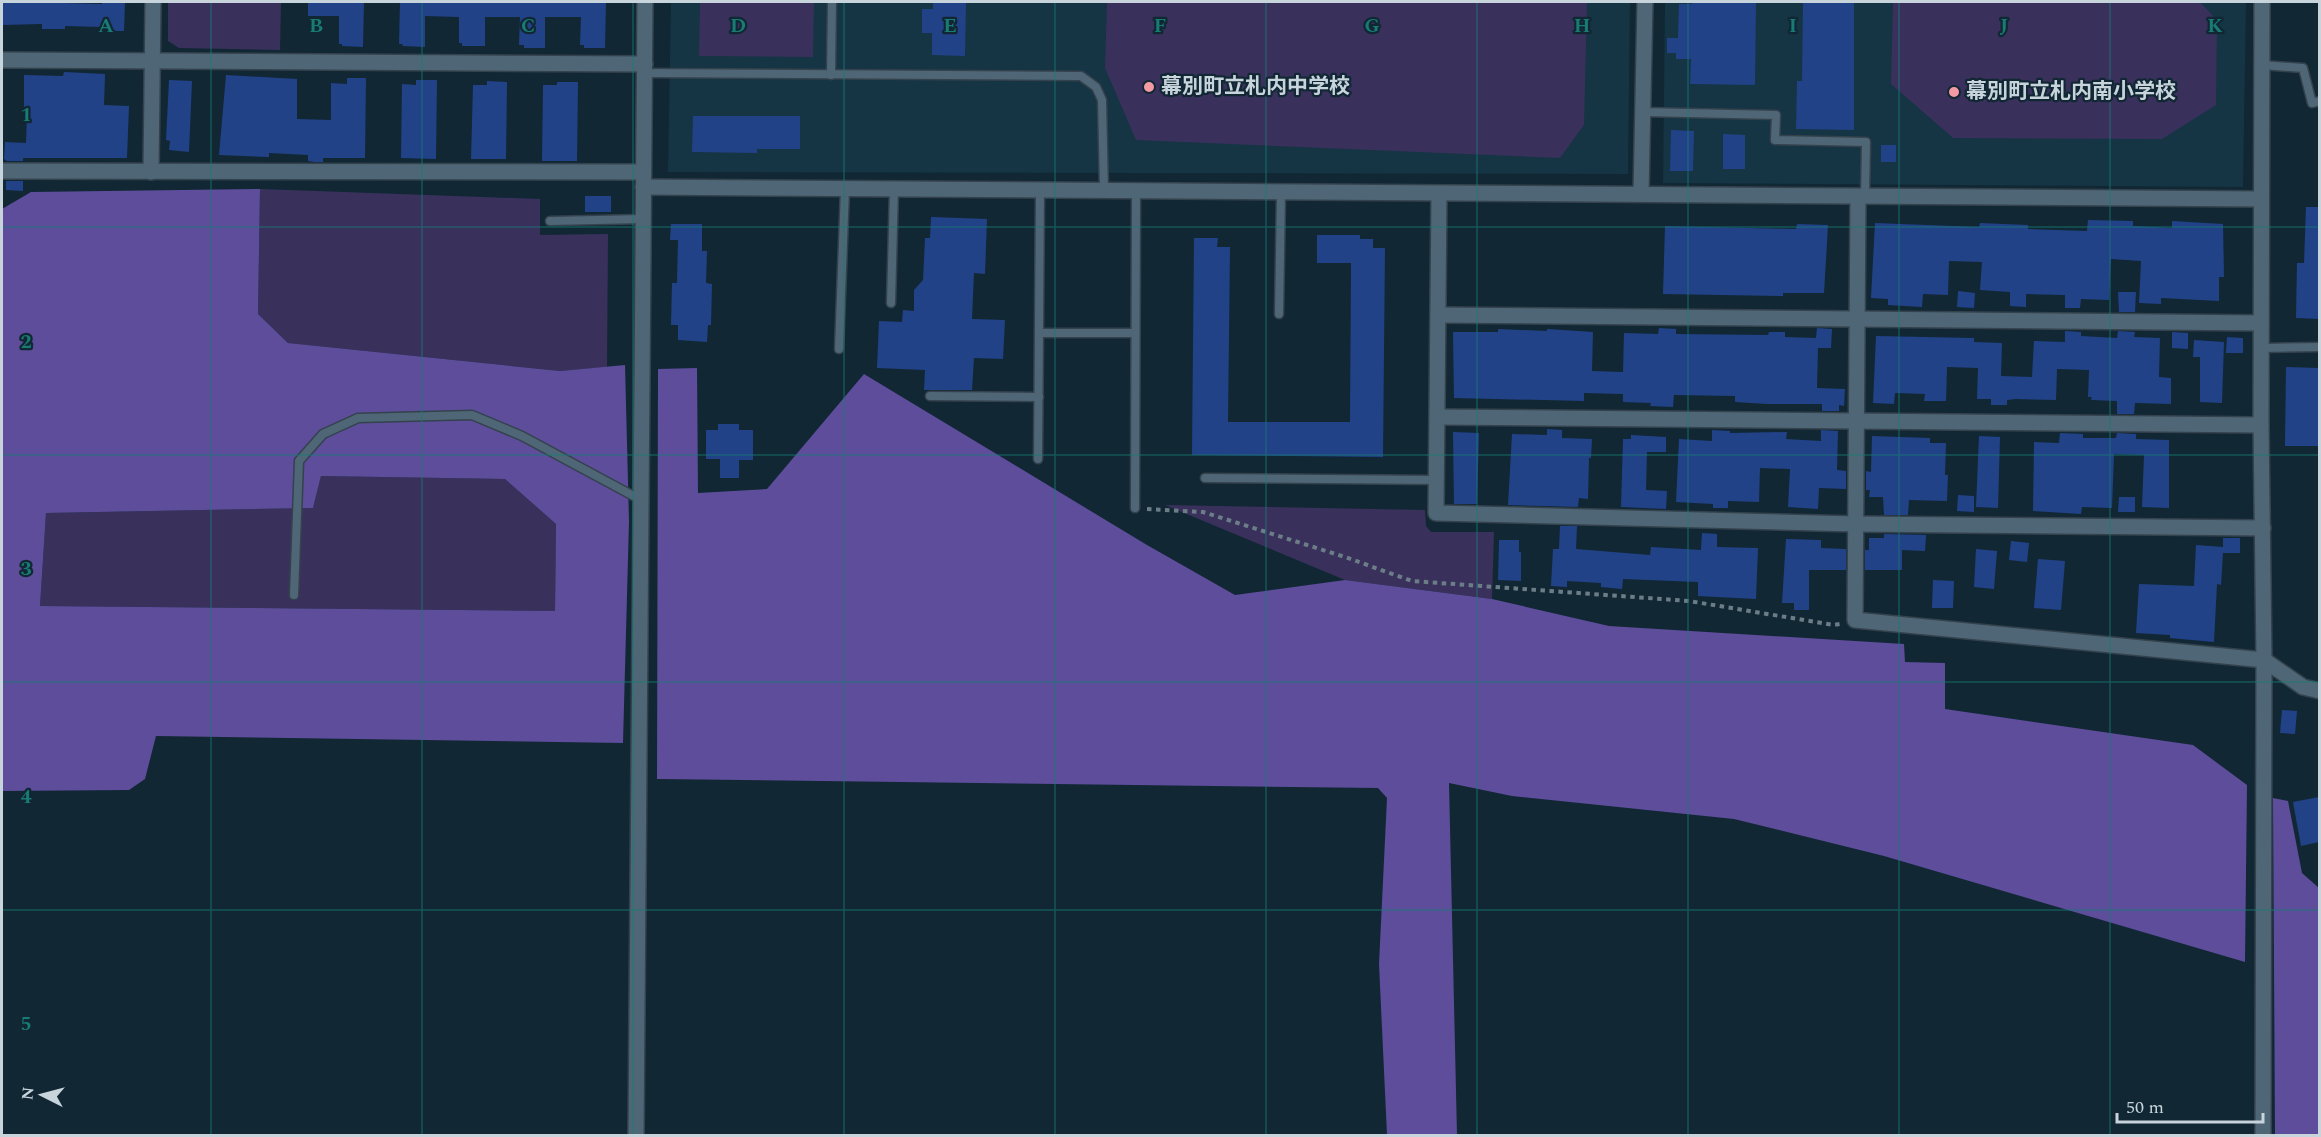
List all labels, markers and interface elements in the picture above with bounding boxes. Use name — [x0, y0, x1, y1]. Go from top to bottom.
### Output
text: A — [98, 11, 114, 41]
text: B — [309, 11, 323, 41]
text: C — [521, 11, 535, 41]
text: D — [730, 11, 746, 41]
text: E — [943, 11, 957, 41]
text: F — [1154, 11, 1166, 41]
text: G — [1364, 11, 1380, 41]
text: H — [1574, 11, 1590, 41]
text: I — [1789, 11, 1797, 41]
text: J — [2000, 11, 2008, 41]
text: K — [2207, 11, 2223, 41]
place label: 幕別町立札内中学校 — [1161, 71, 1350, 103]
place label: 幕別町立札内南小学校 — [1966, 76, 2176, 108]
marker: 幕別町立札内中学校 — [1142, 80, 1156, 94]
marker: 幕別町立札内南小学校 — [1947, 85, 1961, 99]
text: 1 — [20, 100, 32, 130]
text: 2 — [20, 327, 32, 357]
text: 3 — [20, 554, 32, 584]
text: 4 — [20, 782, 32, 812]
text: 5 — [20, 1009, 32, 1039]
north arrow — [12, 1065, 72, 1125]
text: N — [15, 1086, 41, 1101]
scale bar — [2117, 1086, 2262, 1124]
text: 50 m — [2126, 1094, 2164, 1121]

